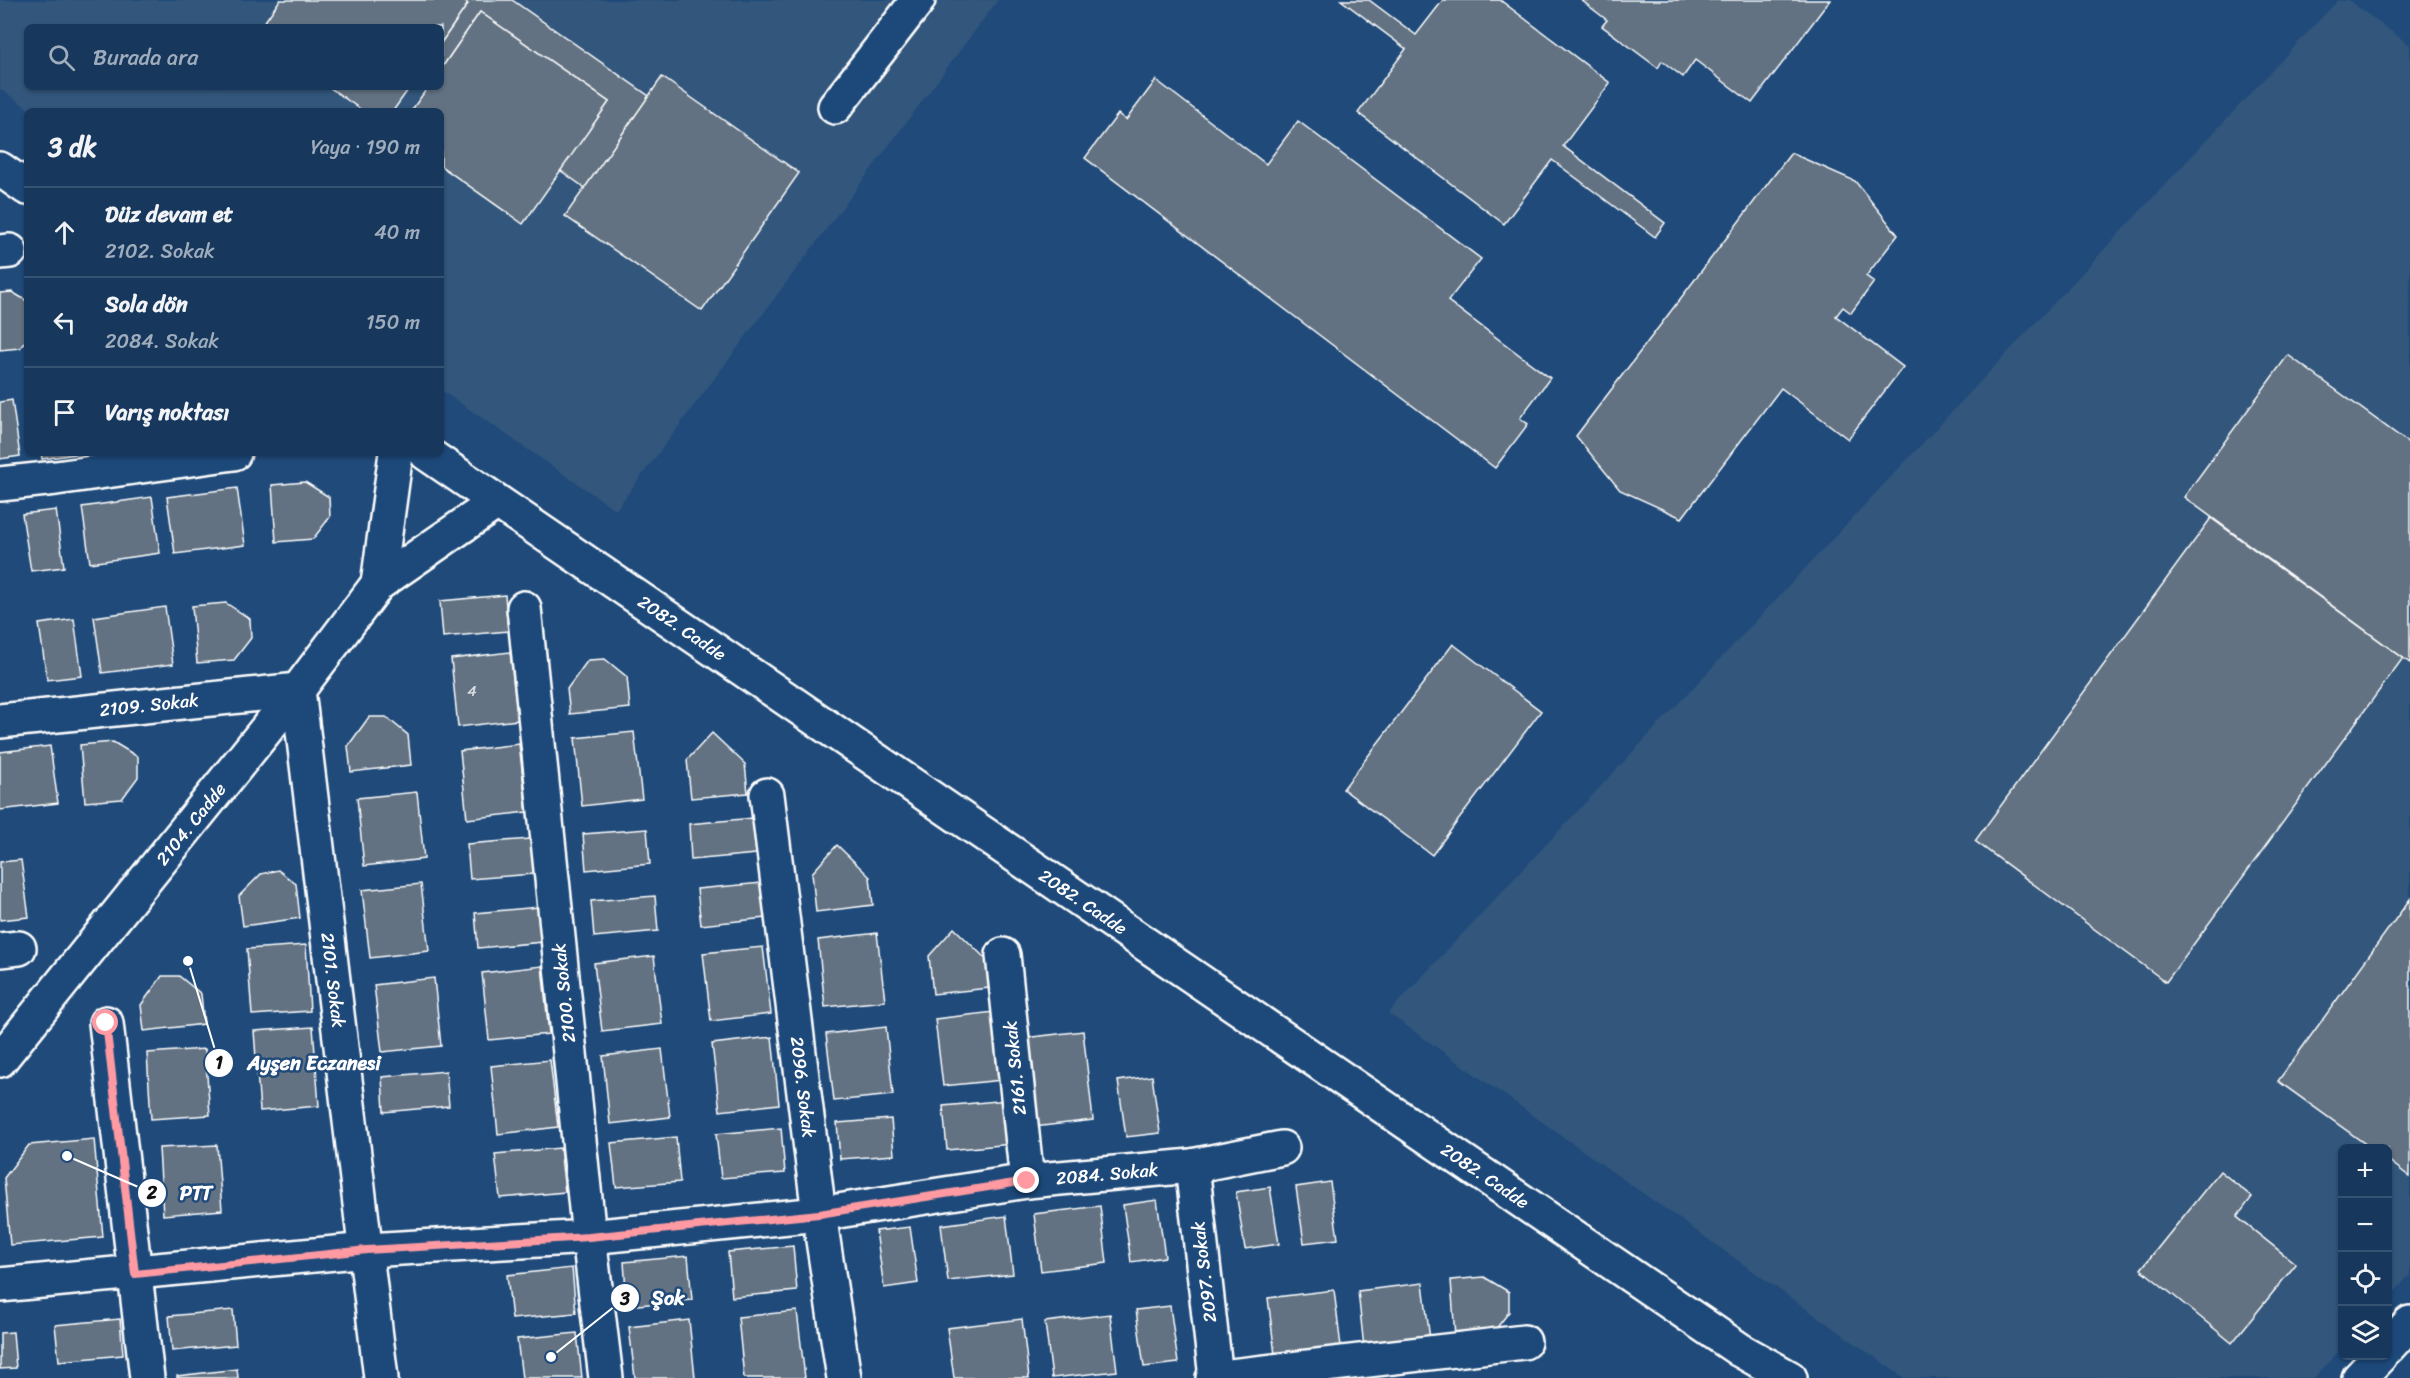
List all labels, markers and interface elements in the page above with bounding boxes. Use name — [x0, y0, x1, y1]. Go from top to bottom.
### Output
search box — [24, 24, 444, 90]
text: Burada ara — [93, 38, 198, 77]
icon: search — [45, 41, 78, 74]
text: 3 dk — [48, 124, 97, 170]
text: Yaya · 190 m — [311, 130, 420, 165]
text: Düz devam et — [105, 195, 233, 234]
text: 40 m — [374, 215, 420, 250]
icon: ahead — [48, 216, 81, 249]
text: 2102. Sokak — [105, 234, 215, 269]
text: Sola dön — [105, 285, 188, 324]
text: 150 m — [366, 305, 420, 340]
icon: left — [48, 306, 81, 339]
text: 2084. Sokak — [105, 324, 219, 359]
text: Varış noktası — [105, 393, 229, 432]
icon: arrive — [48, 396, 81, 429]
street label: 2082. Cadde — [631, 586, 733, 670]
house number: 4 — [467, 678, 477, 704]
street label: 2109. Sokak — [98, 684, 200, 726]
street label: 2104. Cadde — [147, 775, 235, 873]
street label: 2082. Cadde — [1032, 860, 1134, 944]
street label: 2101. Sokak — [311, 930, 355, 1030]
street label: 2100. Sokak — [543, 941, 585, 1044]
route start — [92, 1009, 118, 1035]
street label: 2161. Sokak — [994, 1019, 1036, 1117]
street label: 2096. Sokak — [781, 1035, 825, 1140]
callout: Ayşen Eczanesi — [204, 1044, 394, 1082]
text: Ayşen Eczanesi — [246, 1046, 382, 1081]
text: 1 — [215, 1047, 223, 1079]
street label: 2082. Cadde — [1434, 1134, 1536, 1218]
map controls — [2338, 1144, 2392, 1360]
button: + — [2338, 1144, 2392, 1198]
street label: 2084. Sokak — [1055, 1154, 1160, 1194]
route end — [1013, 1167, 1039, 1193]
callout: PTT — [137, 1174, 224, 1212]
text: PTT — [180, 1176, 214, 1211]
text: 2 — [146, 1177, 158, 1209]
button: − — [2338, 1198, 2392, 1252]
street label: 2097. Sokak — [1182, 1219, 1226, 1324]
button: locate — [2338, 1252, 2392, 1306]
callout: Şok — [610, 1279, 697, 1317]
text: Şok — [650, 1281, 686, 1316]
text: 3 — [619, 1283, 630, 1315]
button: layers — [2338, 1306, 2392, 1360]

